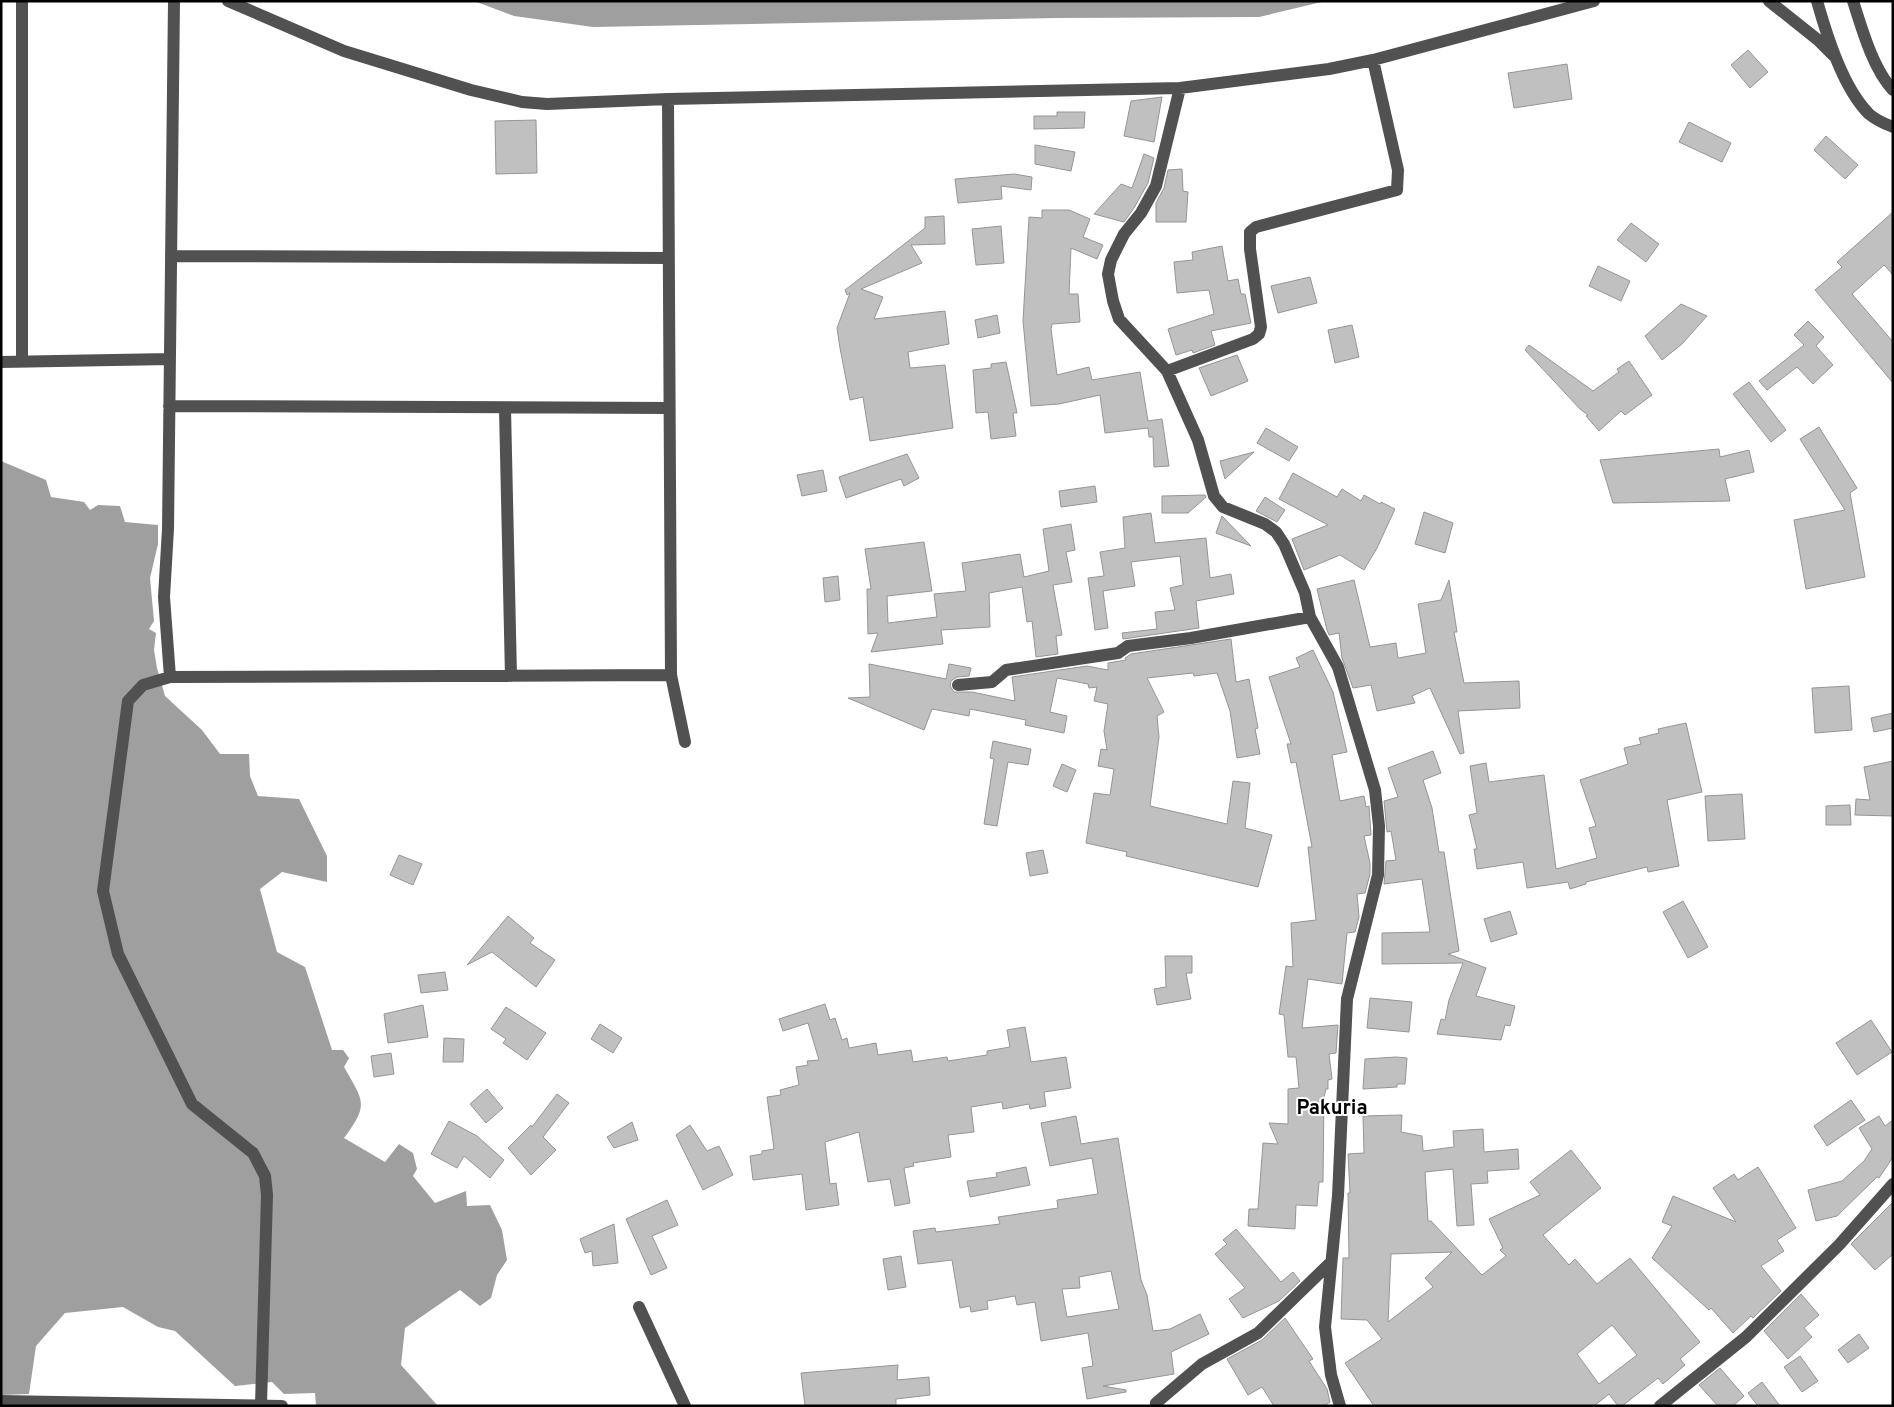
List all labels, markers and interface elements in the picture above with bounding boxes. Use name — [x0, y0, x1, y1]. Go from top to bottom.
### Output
district label: Pakuria — [1296, 1096, 1368, 1122]

